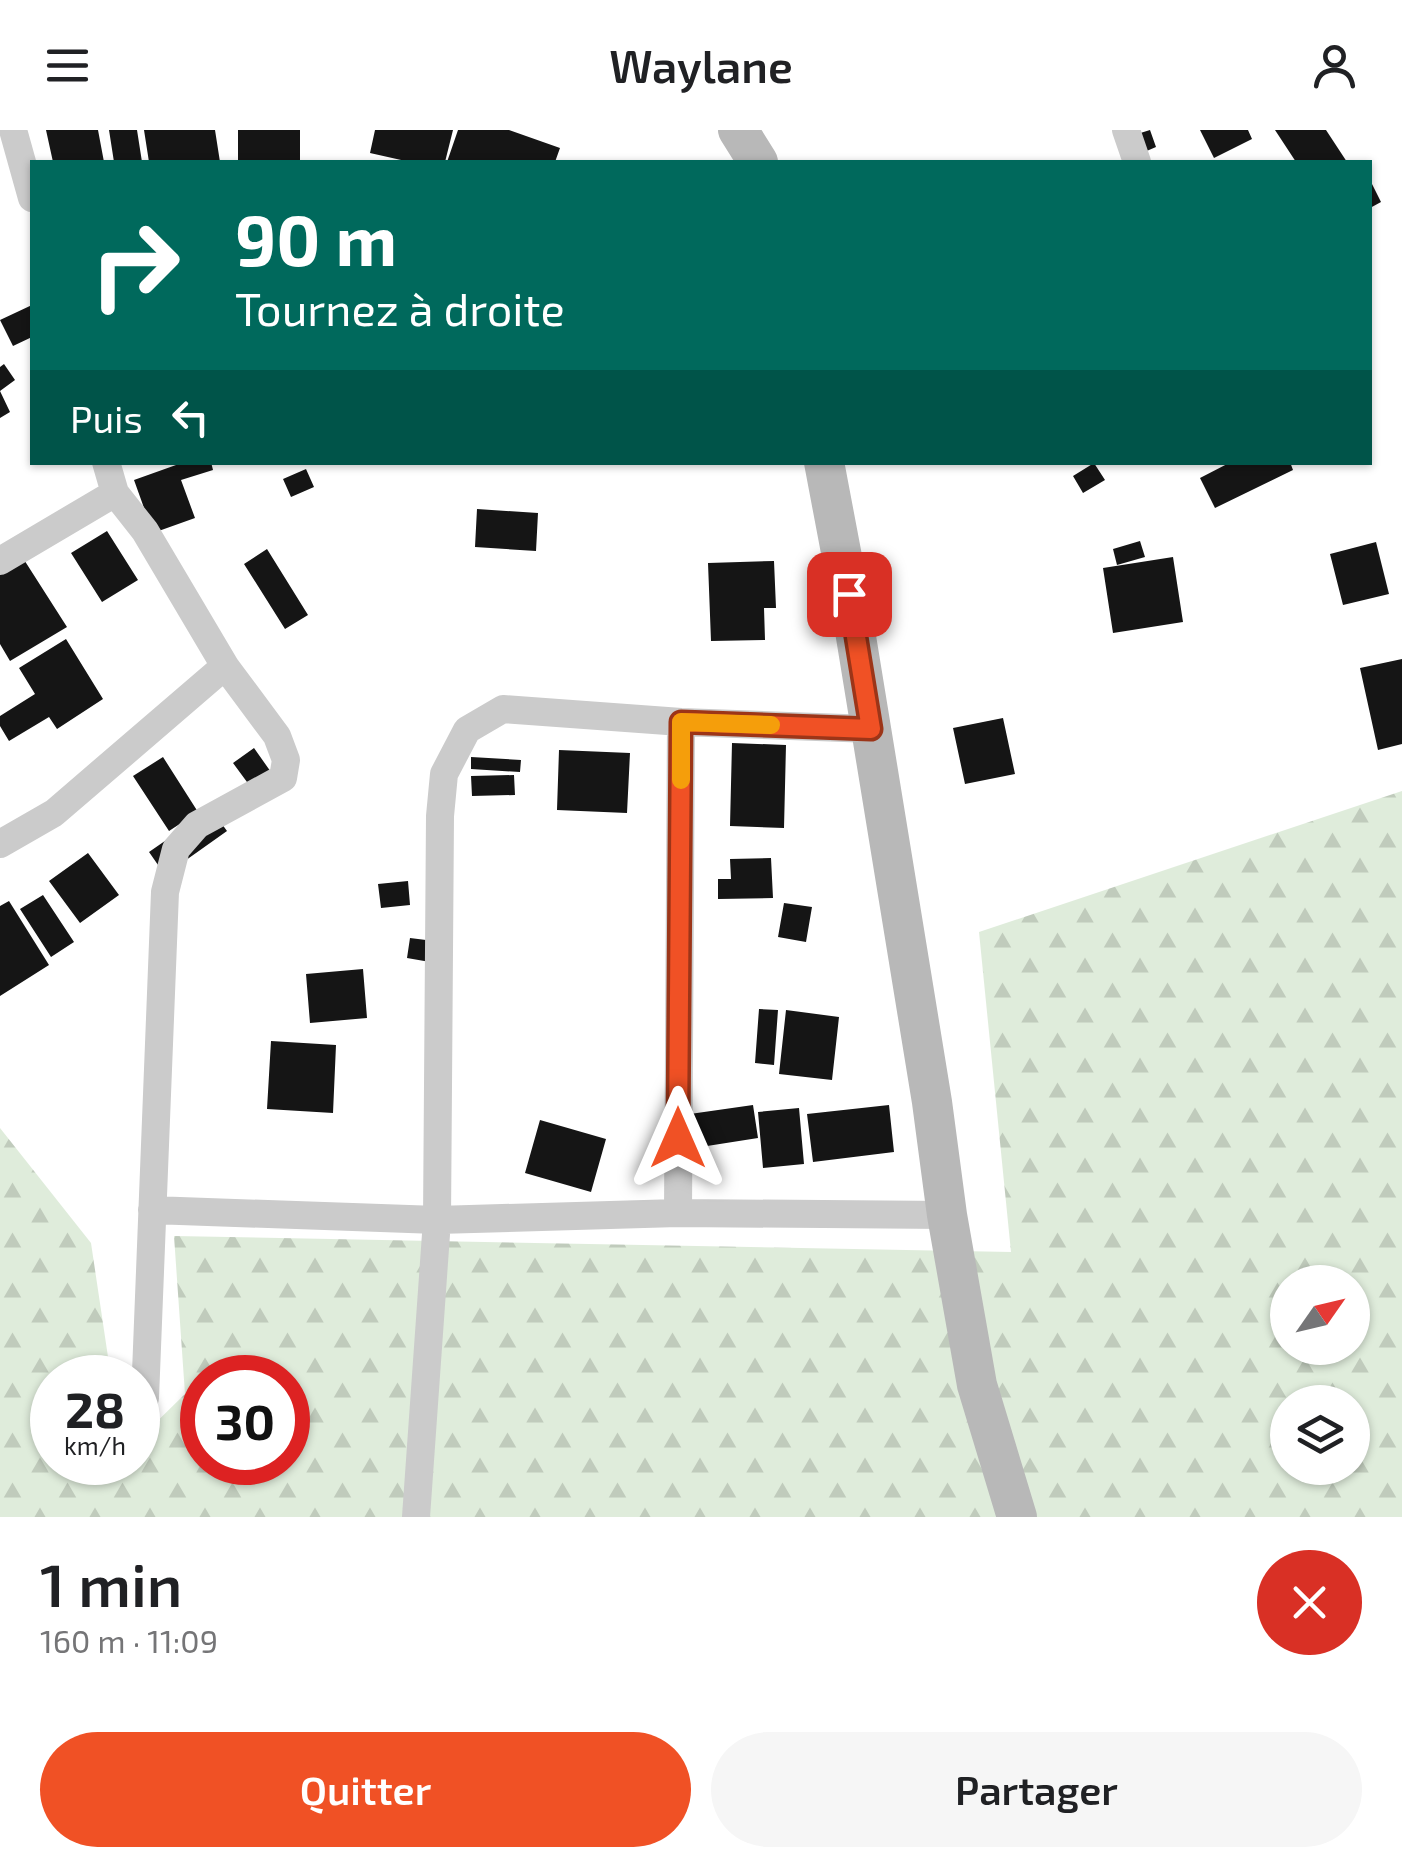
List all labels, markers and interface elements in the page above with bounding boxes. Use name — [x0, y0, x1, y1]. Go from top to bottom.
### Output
icon: menu — [40, 38, 95, 93]
text: Waylane — [609, 38, 793, 92]
icon: person — [1307, 38, 1362, 93]
text: 90 m — [235, 196, 397, 280]
icon: right — [70, 200, 200, 330]
text: Tournez à droite — [235, 281, 565, 335]
icon: left — [163, 390, 218, 445]
text: Puis — [70, 395, 143, 441]
pin — [807, 552, 892, 637]
icon: arrive — [822, 567, 877, 622]
position arrow — [626, 1086, 730, 1190]
north arrow — [1270, 1265, 1370, 1365]
map controls — [1270, 1265, 1370, 1485]
speed limit sign: 30 — [180, 1355, 310, 1485]
text: 28 — [65, 1378, 125, 1438]
button: layers — [1270, 1385, 1370, 1485]
text: km/h — [64, 1430, 126, 1460]
text: 1 min — [40, 1547, 182, 1619]
button: close — [1257, 1550, 1362, 1655]
text: 160 m · 11:09 — [40, 1621, 218, 1659]
button: Quitter — [40, 1732, 691, 1847]
button: Partager — [711, 1732, 1362, 1847]

